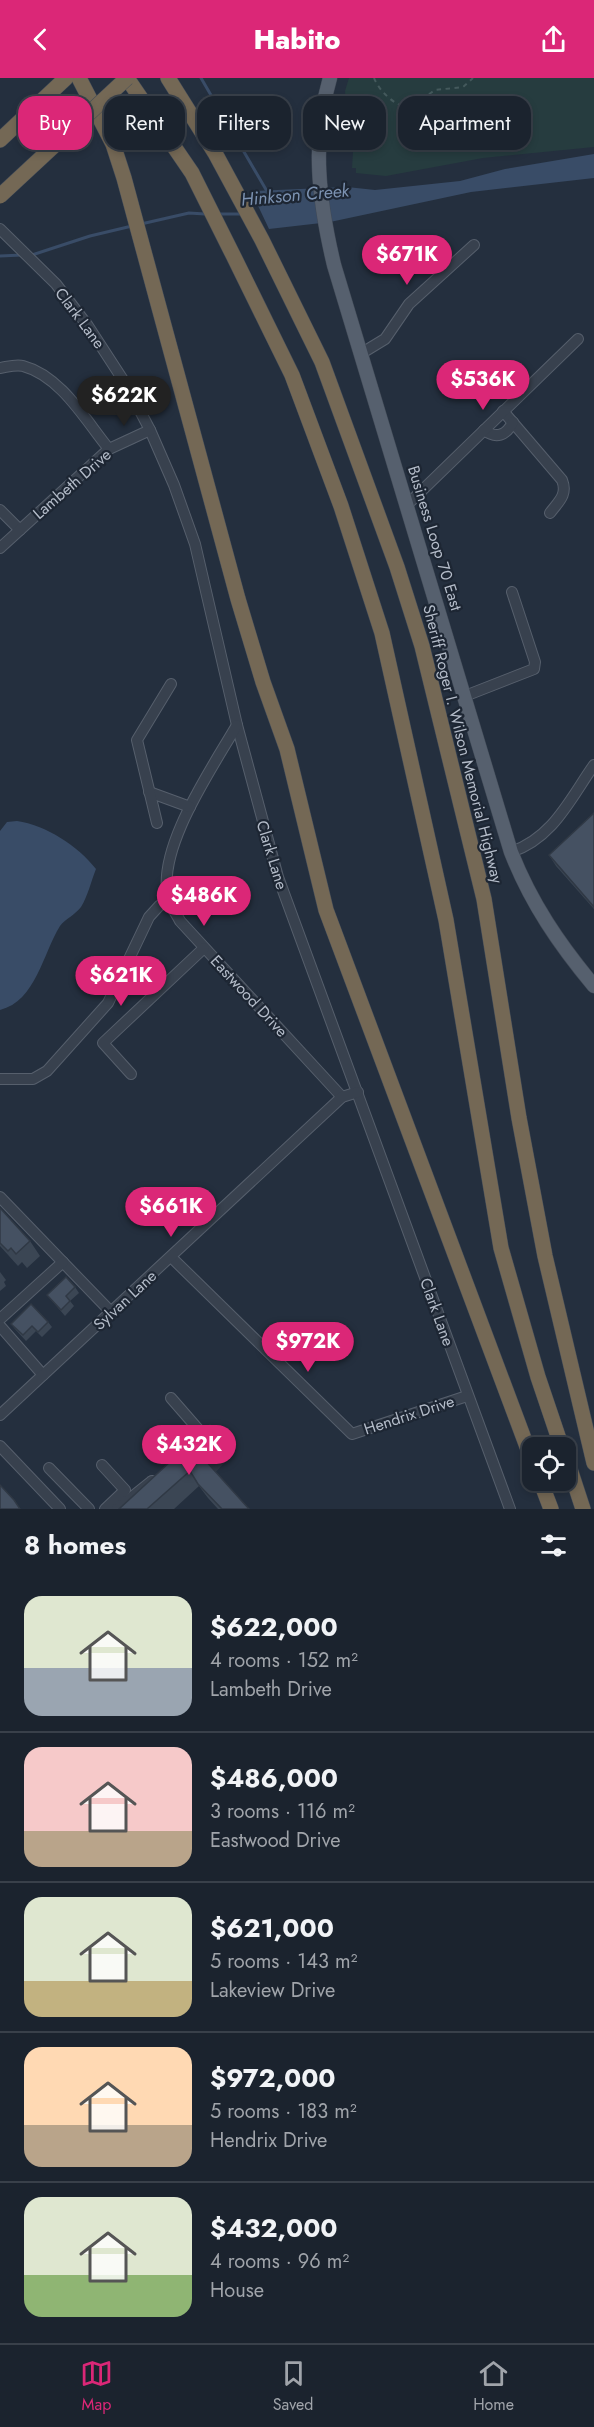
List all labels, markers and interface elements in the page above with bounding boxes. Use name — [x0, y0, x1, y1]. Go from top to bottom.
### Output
text: Habito — [254, 20, 340, 59]
icon: back — [24, 23, 57, 56]
icon: share — [537, 23, 570, 56]
chip: Buy — [18, 96, 92, 150]
chip: Rent — [104, 96, 185, 150]
chip: Filters — [197, 96, 291, 150]
chip: New — [303, 96, 386, 150]
chip: Apartment — [398, 96, 531, 150]
water label: Hinkson Creek — [240, 177, 351, 213]
pin: $671K — [365, 235, 449, 286]
text: $671K — [376, 240, 438, 269]
street label: Clark Lane — [49, 283, 111, 353]
pin: $536K — [441, 360, 525, 411]
text: $536K — [450, 365, 516, 394]
pin: $622K — [82, 376, 166, 427]
text: $622K — [91, 381, 157, 410]
street label: Lambeth Drive — [28, 443, 116, 525]
street label: Business Loop 70 East — [402, 463, 468, 613]
street label: Sheriff Roger I. Wilson Memorial Highway — [417, 602, 509, 887]
street label: Clark Lane — [251, 818, 293, 892]
pin: $486K — [162, 876, 246, 927]
text: $486K — [171, 881, 237, 910]
street label: Eastwood Drive — [205, 950, 293, 1042]
pin: $621K — [79, 956, 163, 1007]
text: $621K — [89, 961, 153, 990]
pin: $661K — [129, 1187, 213, 1238]
text: $661K — [139, 1192, 203, 1221]
street label: Sylvan Lane — [88, 1265, 162, 1335]
street label: Clark Lane — [414, 1275, 460, 1349]
pin: $972K — [266, 1322, 350, 1373]
text: $972K — [276, 1327, 340, 1356]
street label: Hendrix Drive — [361, 1390, 457, 1440]
pin: $432K — [147, 1425, 231, 1476]
text: $432K — [156, 1430, 222, 1459]
map controls — [522, 1437, 576, 1491]
button: locate — [522, 1437, 576, 1491]
text: 8 homes — [24, 1526, 126, 1564]
icon: filters — [537, 1529, 570, 1562]
text: $622,000 — [210, 1608, 338, 1646]
icon: home — [72, 1620, 144, 1692]
text: 4 rooms · 152 m² — [210, 1646, 358, 1675]
text: Lambeth Drive — [210, 1675, 332, 1704]
text: $486,000 — [210, 1759, 338, 1797]
icon: home — [72, 1771, 144, 1843]
text: 3 rooms · 116 m² — [210, 1797, 355, 1826]
text: Eastwood Drive — [210, 1826, 340, 1855]
text: $621,000 — [210, 1909, 334, 1947]
icon: home — [72, 1921, 144, 1993]
text: 5 rooms · 143 m² — [210, 1947, 357, 1976]
text: Lakeview Drive — [210, 1976, 335, 2005]
text: $972,000 — [210, 2059, 336, 2097]
icon: home — [72, 2071, 144, 2143]
text: 5 rooms · 183 m² — [210, 2097, 357, 2126]
text: Hendrix Drive — [210, 2126, 327, 2155]
text: $432,000 — [210, 2209, 338, 2247]
icon: home — [72, 2221, 144, 2293]
text: 4 rooms · 96 m² — [210, 2247, 349, 2276]
text: House — [210, 2276, 264, 2305]
tab: Map — [80, 2357, 113, 2416]
tab: Saved — [273, 2357, 313, 2416]
tab: Home — [473, 2357, 514, 2416]

